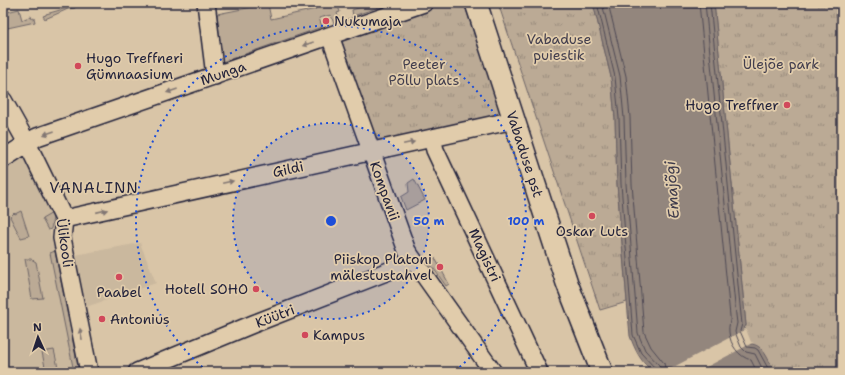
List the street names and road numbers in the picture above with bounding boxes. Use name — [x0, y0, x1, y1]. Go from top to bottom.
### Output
street label: Munga — [198, 57, 248, 89]
street label: Vabaduse pst — [503, 108, 547, 200]
street label: Gildi — [271, 157, 305, 181]
street label: Kompanii — [366, 159, 404, 223]
street label: Ülikooli — [53, 217, 77, 269]
street label: Magistri — [465, 225, 505, 285]
street label: Küütri — [253, 300, 297, 332]

